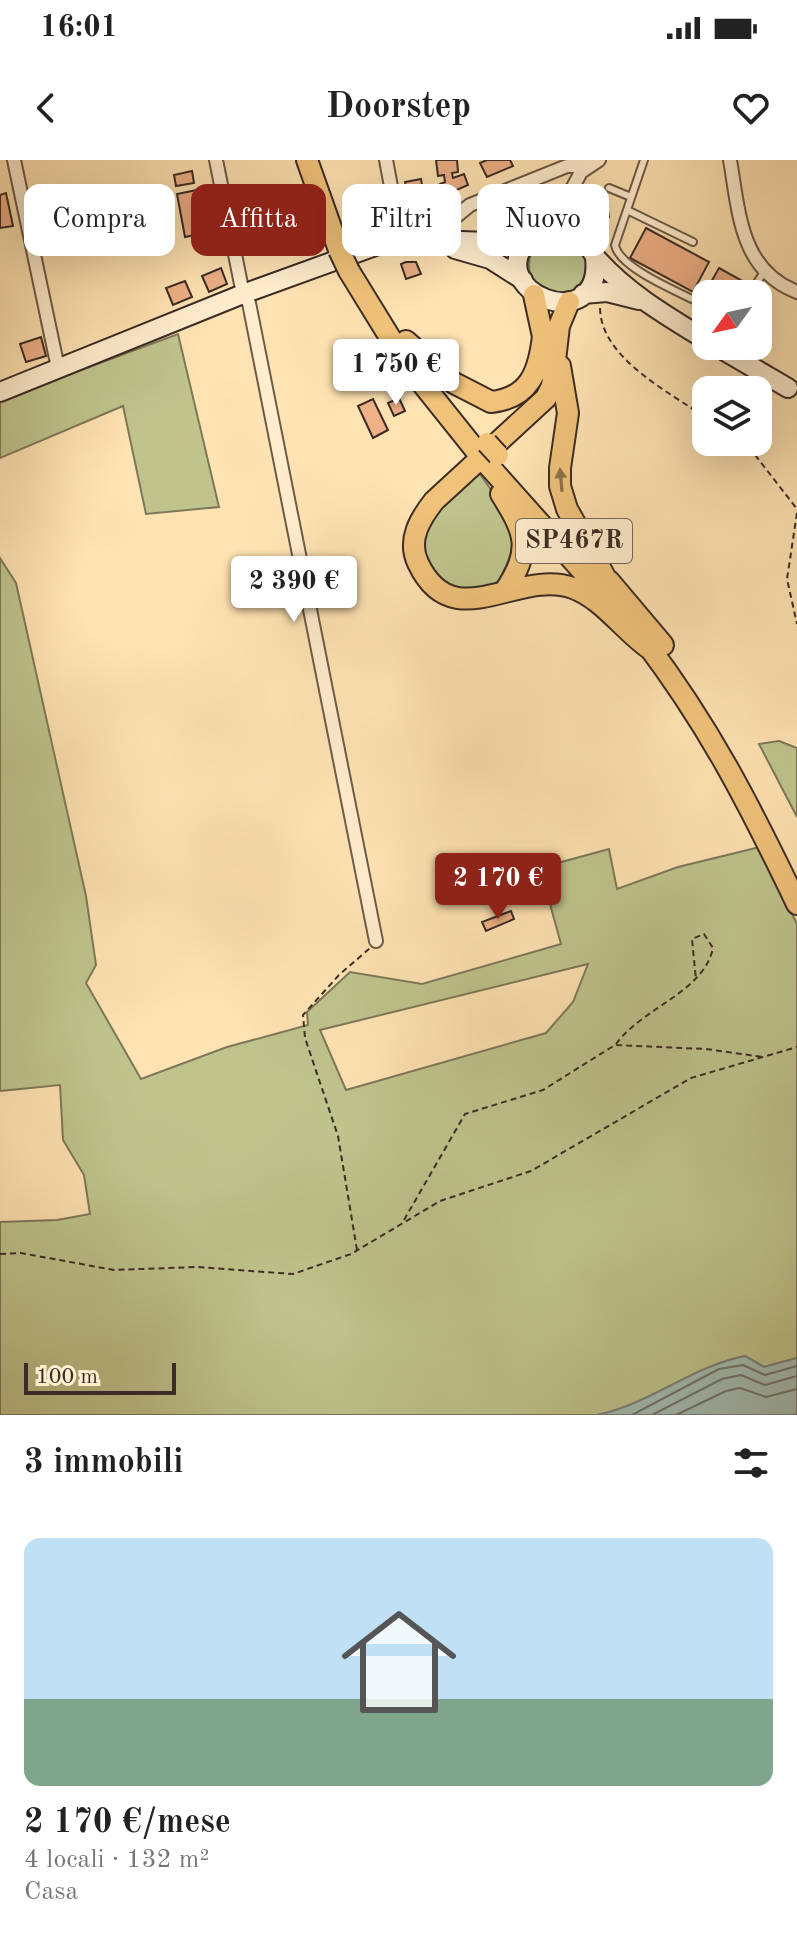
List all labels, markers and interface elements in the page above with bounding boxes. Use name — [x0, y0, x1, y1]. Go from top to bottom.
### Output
text: 16:01 — [40, 13, 118, 43]
icon: back — [24, 86, 68, 130]
icon: heart — [729, 86, 773, 130]
text: Doorstep — [326, 90, 471, 126]
chip: Compra — [24, 184, 175, 256]
chip: Affitta — [191, 184, 326, 256]
chip: Filtri — [342, 184, 461, 256]
chip: Nuovo — [477, 184, 609, 256]
north arrow — [692, 280, 772, 360]
map controls — [692, 280, 772, 456]
pin: 1 750 € — [322, 339, 470, 407]
text: 1 750 € — [351, 352, 441, 378]
button: layers — [692, 376, 772, 456]
one-way arrow — [554, 467, 567, 492]
road number: SP467R — [516, 519, 632, 563]
pin: 2 390 € — [220, 556, 368, 624]
text: 2 390 € — [249, 569, 339, 595]
pin: 2 170 € — [424, 853, 572, 921]
text: 2 170 € — [453, 866, 543, 892]
scale bar — [24, 1359, 176, 1395]
text: 100 m — [36, 1366, 98, 1388]
icon: filters — [729, 1441, 773, 1485]
text: 3 immobili — [24, 1446, 183, 1480]
icon: home — [327, 1590, 471, 1734]
text: 2 170 €/mese — [24, 1806, 231, 1840]
text: 4 locali · 132 m² — [24, 1847, 209, 1873]
text: Casa — [24, 1879, 78, 1905]

